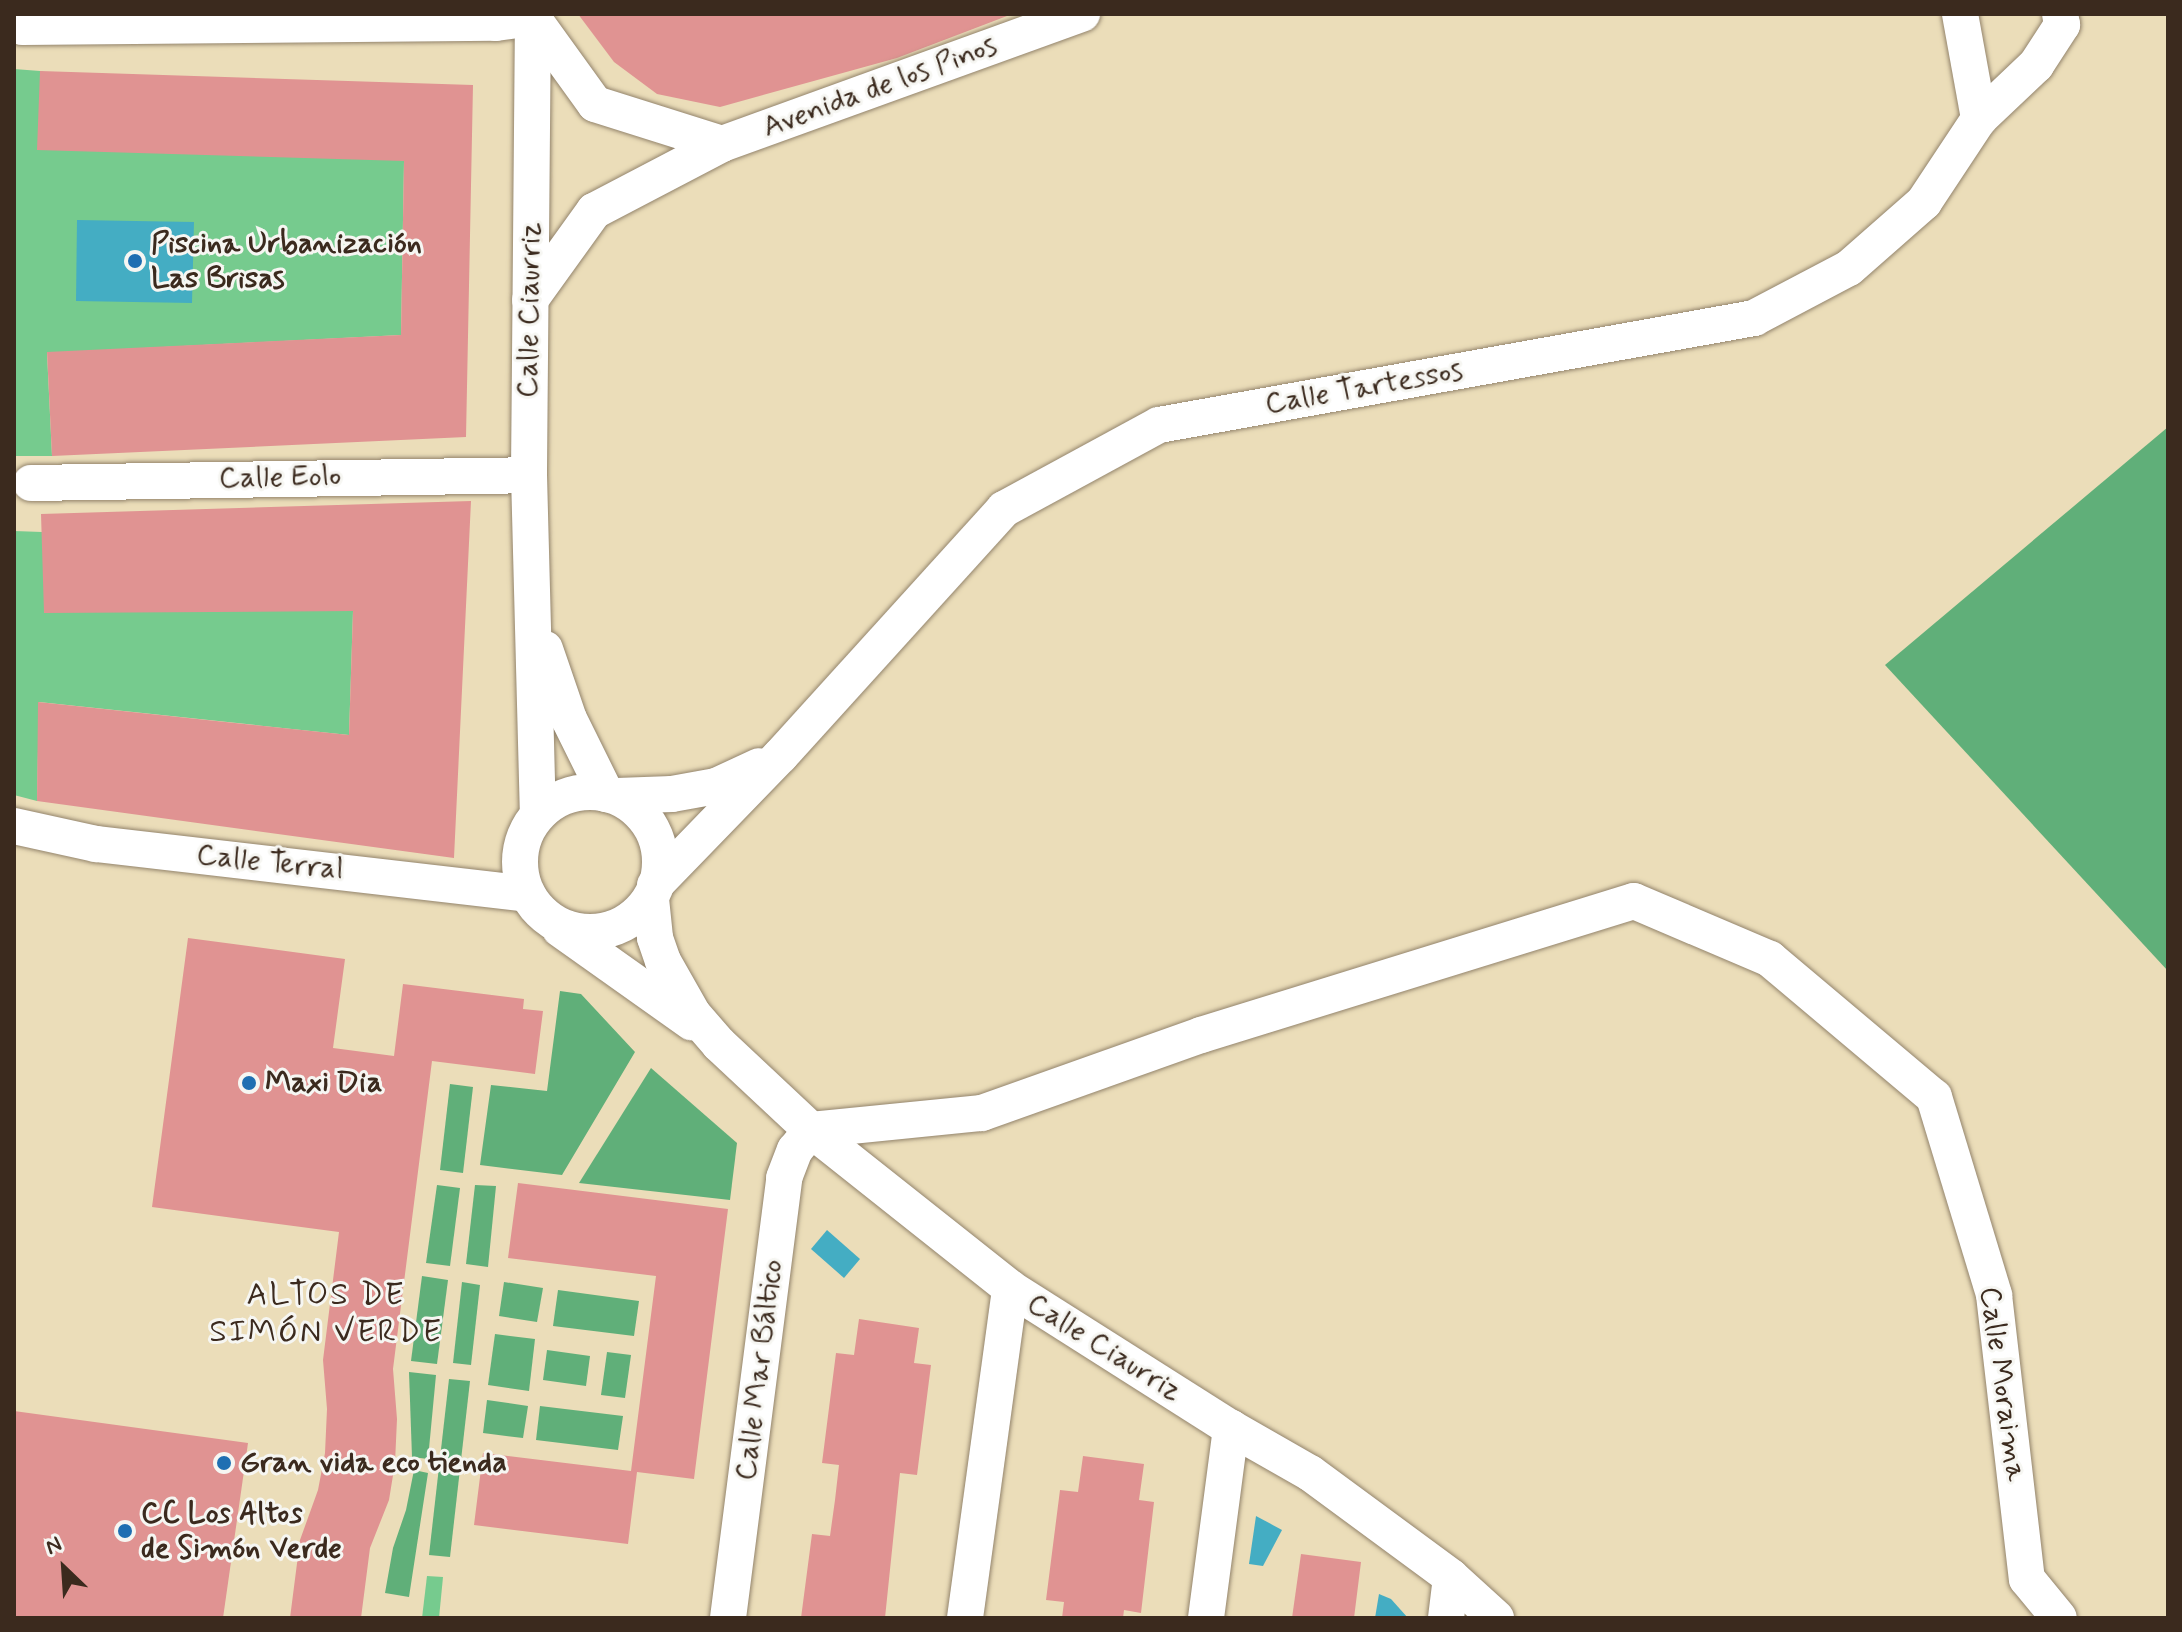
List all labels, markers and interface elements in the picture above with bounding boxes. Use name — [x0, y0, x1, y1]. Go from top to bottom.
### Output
street label: Avenida de los Pinos — [756, 27, 1004, 147]
street label: Calle Ciaurriz — [510, 220, 550, 400]
place label: Piscina Urbanización Las Brisas — [151, 226, 422, 296]
marker: Piscina Urbanización Las Brisas — [126, 252, 144, 270]
street label: Calle Tartessos — [1267, 354, 1461, 422]
street label: Calle Eolo — [219, 459, 341, 497]
street label: Calle Terral — [195, 837, 345, 889]
place label: Maxi Dia — [265, 1065, 379, 1101]
marker: Maxi Dia — [240, 1074, 258, 1092]
street label: Calle Mar Báltico — [729, 1259, 791, 1481]
district label: ALTOS DE SIMÓN VERDE — [206, 1277, 446, 1352]
street label: Calle Ciaurriz — [1018, 1285, 1190, 1411]
street label: Calle Moraima — [1971, 1286, 2033, 1482]
place label: Gran vida eco tienda — [240, 1445, 503, 1481]
marker: Gran vida eco tienda — [215, 1454, 233, 1472]
place label: CC Los Altos de Simón Verde — [141, 1496, 339, 1566]
marker: CC Los Altos de Simón Verde — [116, 1522, 134, 1540]
north arrow — [24, 1528, 104, 1608]
text: N — [41, 1530, 66, 1562]

